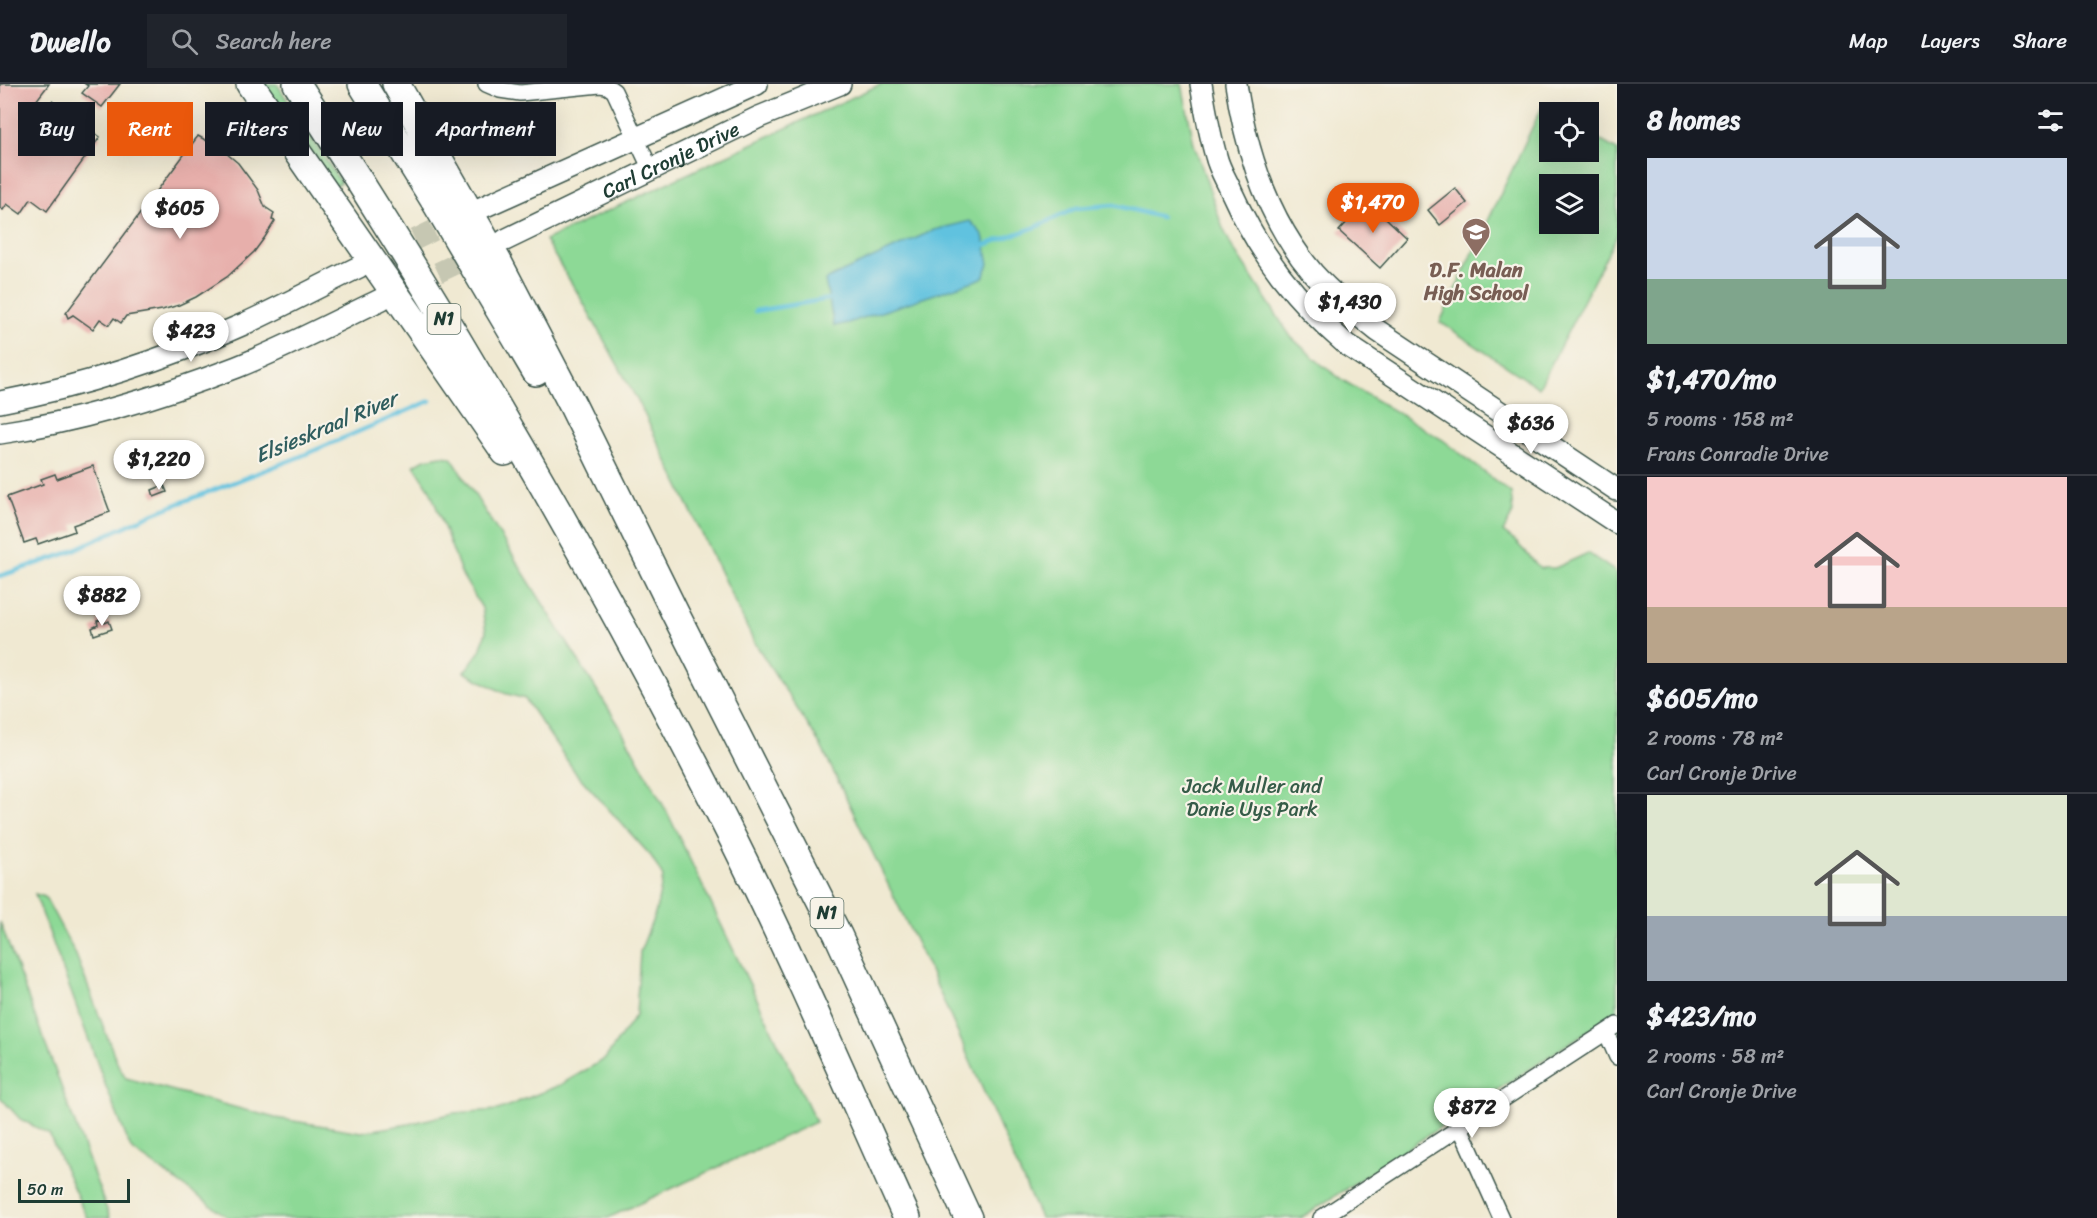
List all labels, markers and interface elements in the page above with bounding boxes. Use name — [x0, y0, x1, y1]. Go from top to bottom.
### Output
search box — [147, 14, 567, 68]
text: Dwello — [30, 17, 111, 66]
text: Search here — [216, 22, 332, 61]
text: Map — [1849, 22, 1888, 60]
text: Layers — [1921, 22, 1980, 60]
text: Share — [2013, 22, 2067, 60]
icon: search — [168, 25, 201, 58]
text: 8 homes — [1647, 97, 1740, 143]
chip: Buy — [18, 102, 95, 156]
chip: Rent — [107, 102, 193, 156]
chip: Filters — [205, 102, 309, 156]
chip: New — [321, 102, 403, 156]
chip: Apartment — [415, 102, 556, 156]
map controls — [1539, 102, 1599, 234]
button: locate — [1539, 102, 1599, 162]
icon: filters — [2034, 104, 2067, 137]
street label: Carl Cronje Drive — [596, 111, 746, 208]
button: layers — [1539, 174, 1599, 234]
pin: $1,470 — [1324, 183, 1422, 234]
text: $1,470 — [1341, 185, 1405, 220]
pin: $605 — [144, 189, 216, 240]
text: $605 — [155, 191, 205, 226]
icon: home — [1803, 197, 1911, 305]
school or university icon: D.F. Malan High School — [1460, 216, 1492, 258]
place label: D.F. Malan High School — [1423, 253, 1530, 311]
pin: $1,430 — [1301, 283, 1399, 334]
text: $1,430 — [1318, 285, 1382, 320]
road number: N1 — [428, 304, 460, 334]
pin: $423 — [155, 312, 227, 363]
text: $423 — [167, 314, 215, 349]
text: $1,470/mo — [1647, 356, 1776, 402]
water label: Elsieskraal River — [249, 378, 407, 474]
text: 5 rooms · 158 m² — [1647, 402, 1794, 437]
pin: $636 — [1495, 404, 1567, 455]
text: $636 — [1507, 406, 1555, 441]
text: Frans Conradie Drive — [1647, 437, 1829, 472]
pin: $1,220 — [110, 440, 208, 491]
text: $1,220 — [127, 442, 191, 477]
icon: home — [1803, 516, 1911, 624]
pin: $882 — [66, 576, 138, 627]
text: $882 — [77, 578, 127, 613]
text: $605/mo — [1647, 675, 1758, 721]
text: 2 rooms · 78 m² — [1647, 721, 1783, 756]
text: Carl Cronje Drive — [1647, 756, 1797, 791]
park label: Jack Muller and Danie Uys Park — [1182, 769, 1323, 827]
icon: home — [1803, 834, 1911, 942]
road number: N1 — [810, 898, 844, 928]
text: $423/mo — [1647, 993, 1756, 1039]
text: 2 rooms · 58 m² — [1647, 1039, 1784, 1074]
text: Carl Cronje Drive — [1647, 1074, 1797, 1109]
pin: $872 — [1436, 1088, 1508, 1139]
text: $872 — [1448, 1090, 1496, 1125]
text: 50 m — [27, 1175, 63, 1204]
scale bar — [18, 1176, 130, 1204]

